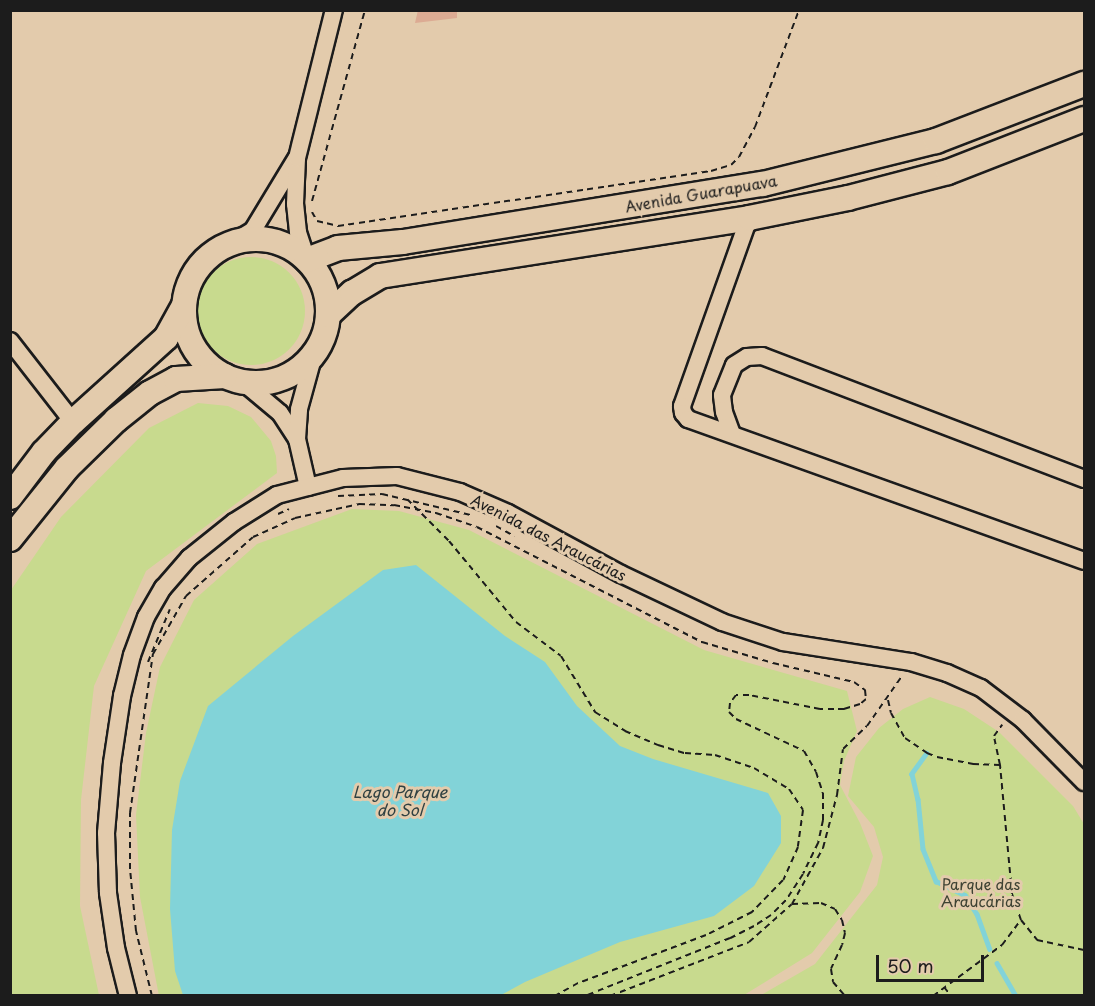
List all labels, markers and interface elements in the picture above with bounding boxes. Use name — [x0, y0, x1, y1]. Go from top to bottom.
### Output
street label: Avenida Guarapuava — [625, 171, 777, 215]
street label: Avenida das Araucárias — [468, 490, 630, 584]
water label: Lago Parque do Sol — [352, 781, 448, 819]
park label: Parque das Araucárias — [941, 874, 1021, 909]
scale bar — [879, 943, 987, 981]
text: 50 m — [887, 952, 934, 979]

